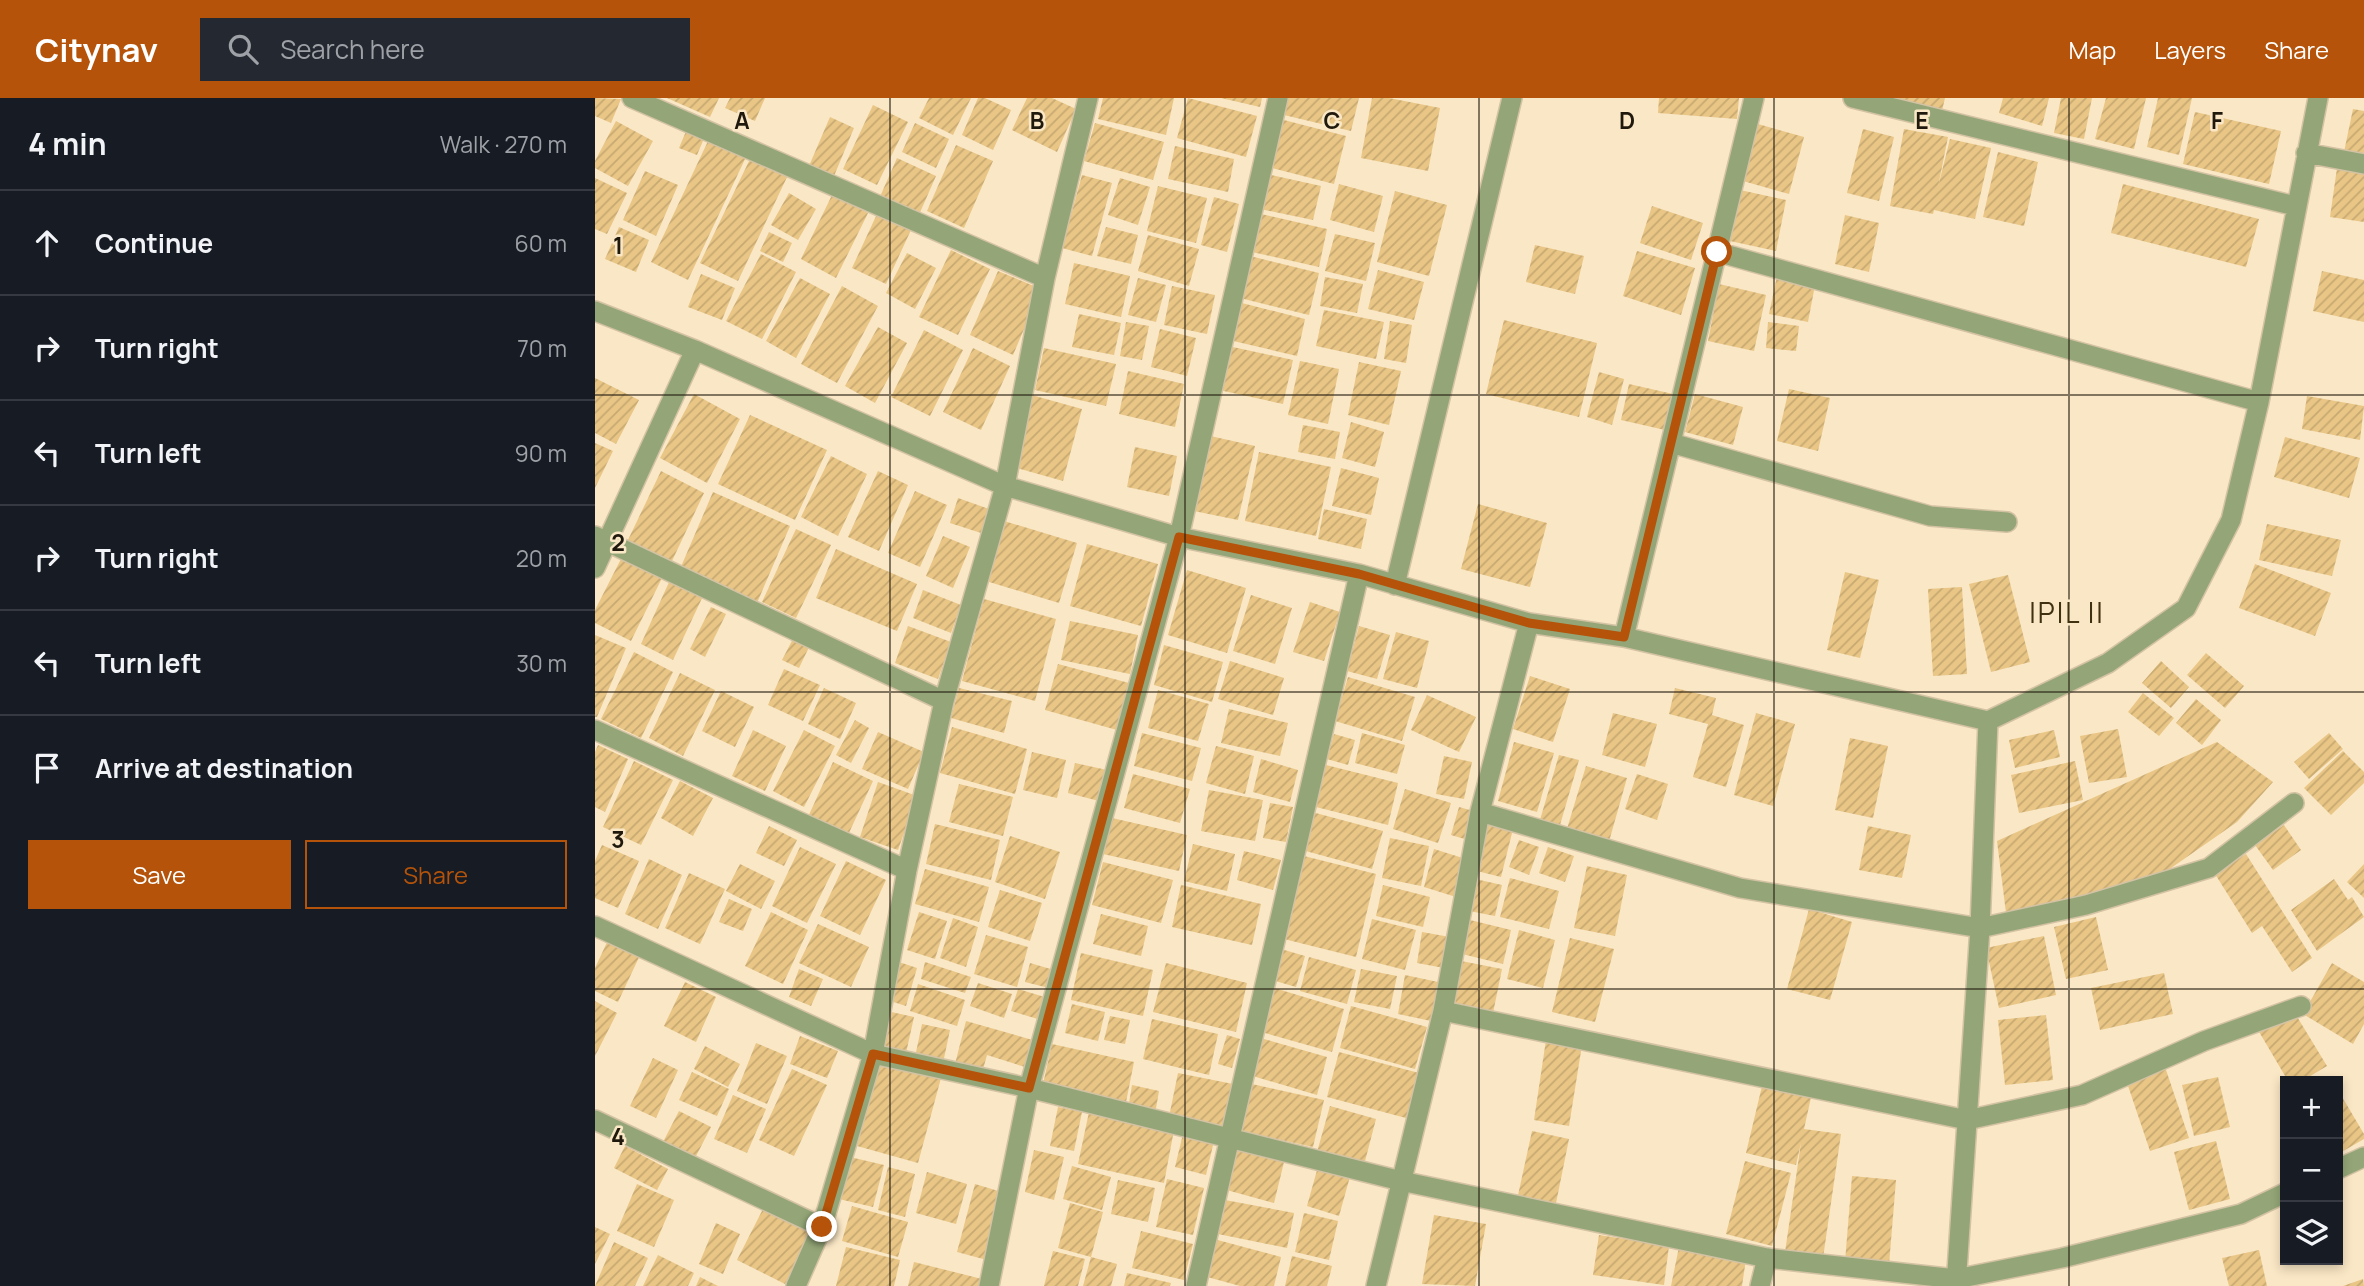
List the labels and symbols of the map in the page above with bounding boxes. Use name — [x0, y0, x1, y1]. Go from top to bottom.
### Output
text: A — [734, 104, 750, 136]
text: B — [1030, 104, 1044, 136]
text: C — [1324, 104, 1341, 136]
text: D — [1619, 104, 1635, 136]
text: E — [1915, 104, 1929, 136]
text: F — [2211, 104, 2223, 136]
text: 1 — [613, 229, 623, 261]
route start — [1701, 236, 1732, 267]
text: 2 — [611, 526, 625, 558]
district label: IPIL II — [2029, 593, 2105, 631]
text: 3 — [611, 823, 625, 855]
text: 4 — [611, 1120, 625, 1152]
route end — [806, 1211, 837, 1242]

